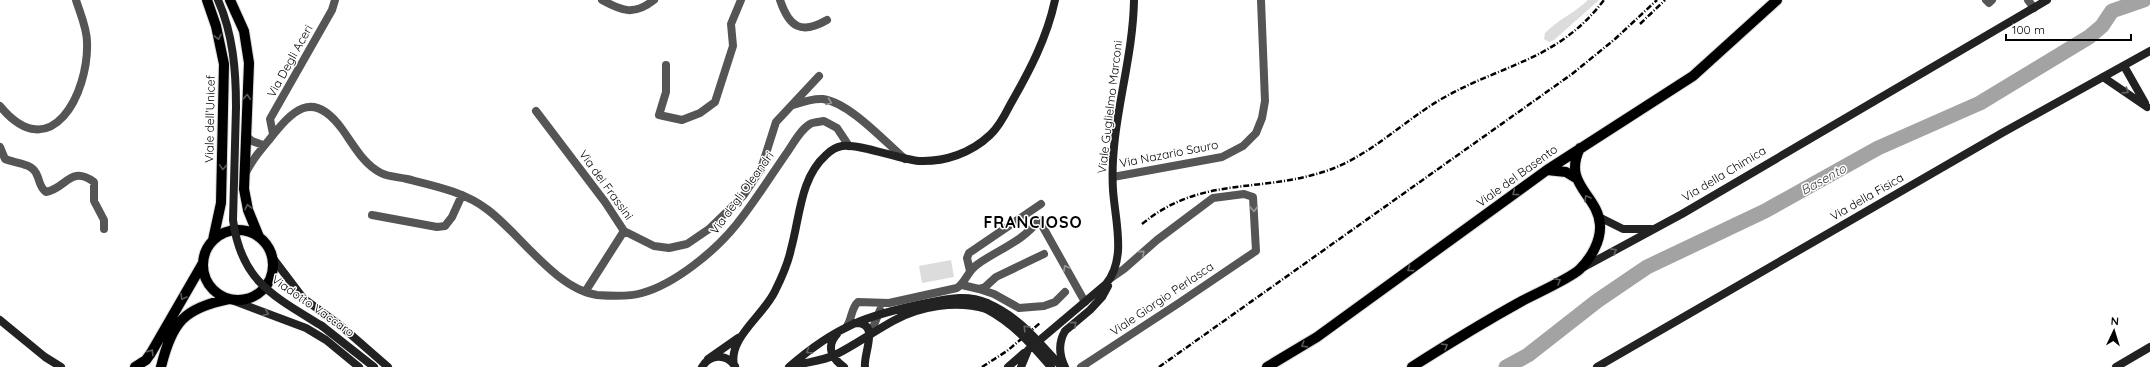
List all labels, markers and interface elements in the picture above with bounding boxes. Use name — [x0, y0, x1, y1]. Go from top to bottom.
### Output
scale bar — [2006, 16, 2131, 42]
street label: Via Degli Aceri — [263, 22, 316, 100]
text: 100 m — [2012, 22, 2045, 37]
one-way arrow — [214, 34, 222, 41]
street label: Viale Guglielmo Marconi — [1094, 40, 1125, 174]
street label: Viale dell'Unicef — [201, 74, 218, 163]
one-way arrow — [2122, 86, 2129, 94]
one-way arrow — [243, 94, 251, 100]
one-way arrow — [826, 97, 833, 105]
street label: Via Nazario Sauro — [1118, 137, 1220, 170]
street label: Viale del Basento — [1473, 141, 1560, 210]
street label: Via della Chimica — [1679, 143, 1769, 205]
street label: Via dei Frassini — [576, 147, 637, 223]
street label: Via degli Oleandri — [707, 148, 777, 237]
water label: Basento — [1797, 159, 1850, 198]
one-way arrow — [219, 164, 227, 170]
street label: Via della Fisica — [1827, 170, 1906, 224]
one-way arrow — [1513, 188, 1520, 195]
one-way arrow — [1585, 195, 1592, 202]
one-way arrow — [244, 203, 252, 210]
one-way arrow — [1250, 206, 1258, 212]
district label: FRANCIOSO — [983, 212, 1083, 232]
one-way arrow — [1610, 248, 1617, 255]
one-way arrow — [1137, 251, 1144, 258]
street label: Viale Giorgio Perlasca — [1107, 258, 1216, 339]
one-way arrow — [1063, 264, 1070, 272]
one-way arrow — [1407, 264, 1414, 272]
street label: Viadotto Vaccaro — [269, 272, 357, 340]
one-way arrow — [1554, 279, 1561, 286]
one-way arrow — [181, 293, 188, 300]
one-way arrow — [262, 308, 269, 316]
north arrow — [2094, 311, 2134, 351]
text: N — [2110, 314, 2119, 328]
one-way arrow — [1069, 321, 1076, 328]
one-way arrow — [1024, 325, 1031, 333]
one-way arrow — [1301, 340, 1308, 347]
one-way arrow — [1441, 344, 1448, 351]
one-way arrow — [806, 346, 813, 353]
one-way arrow — [146, 349, 154, 356]

